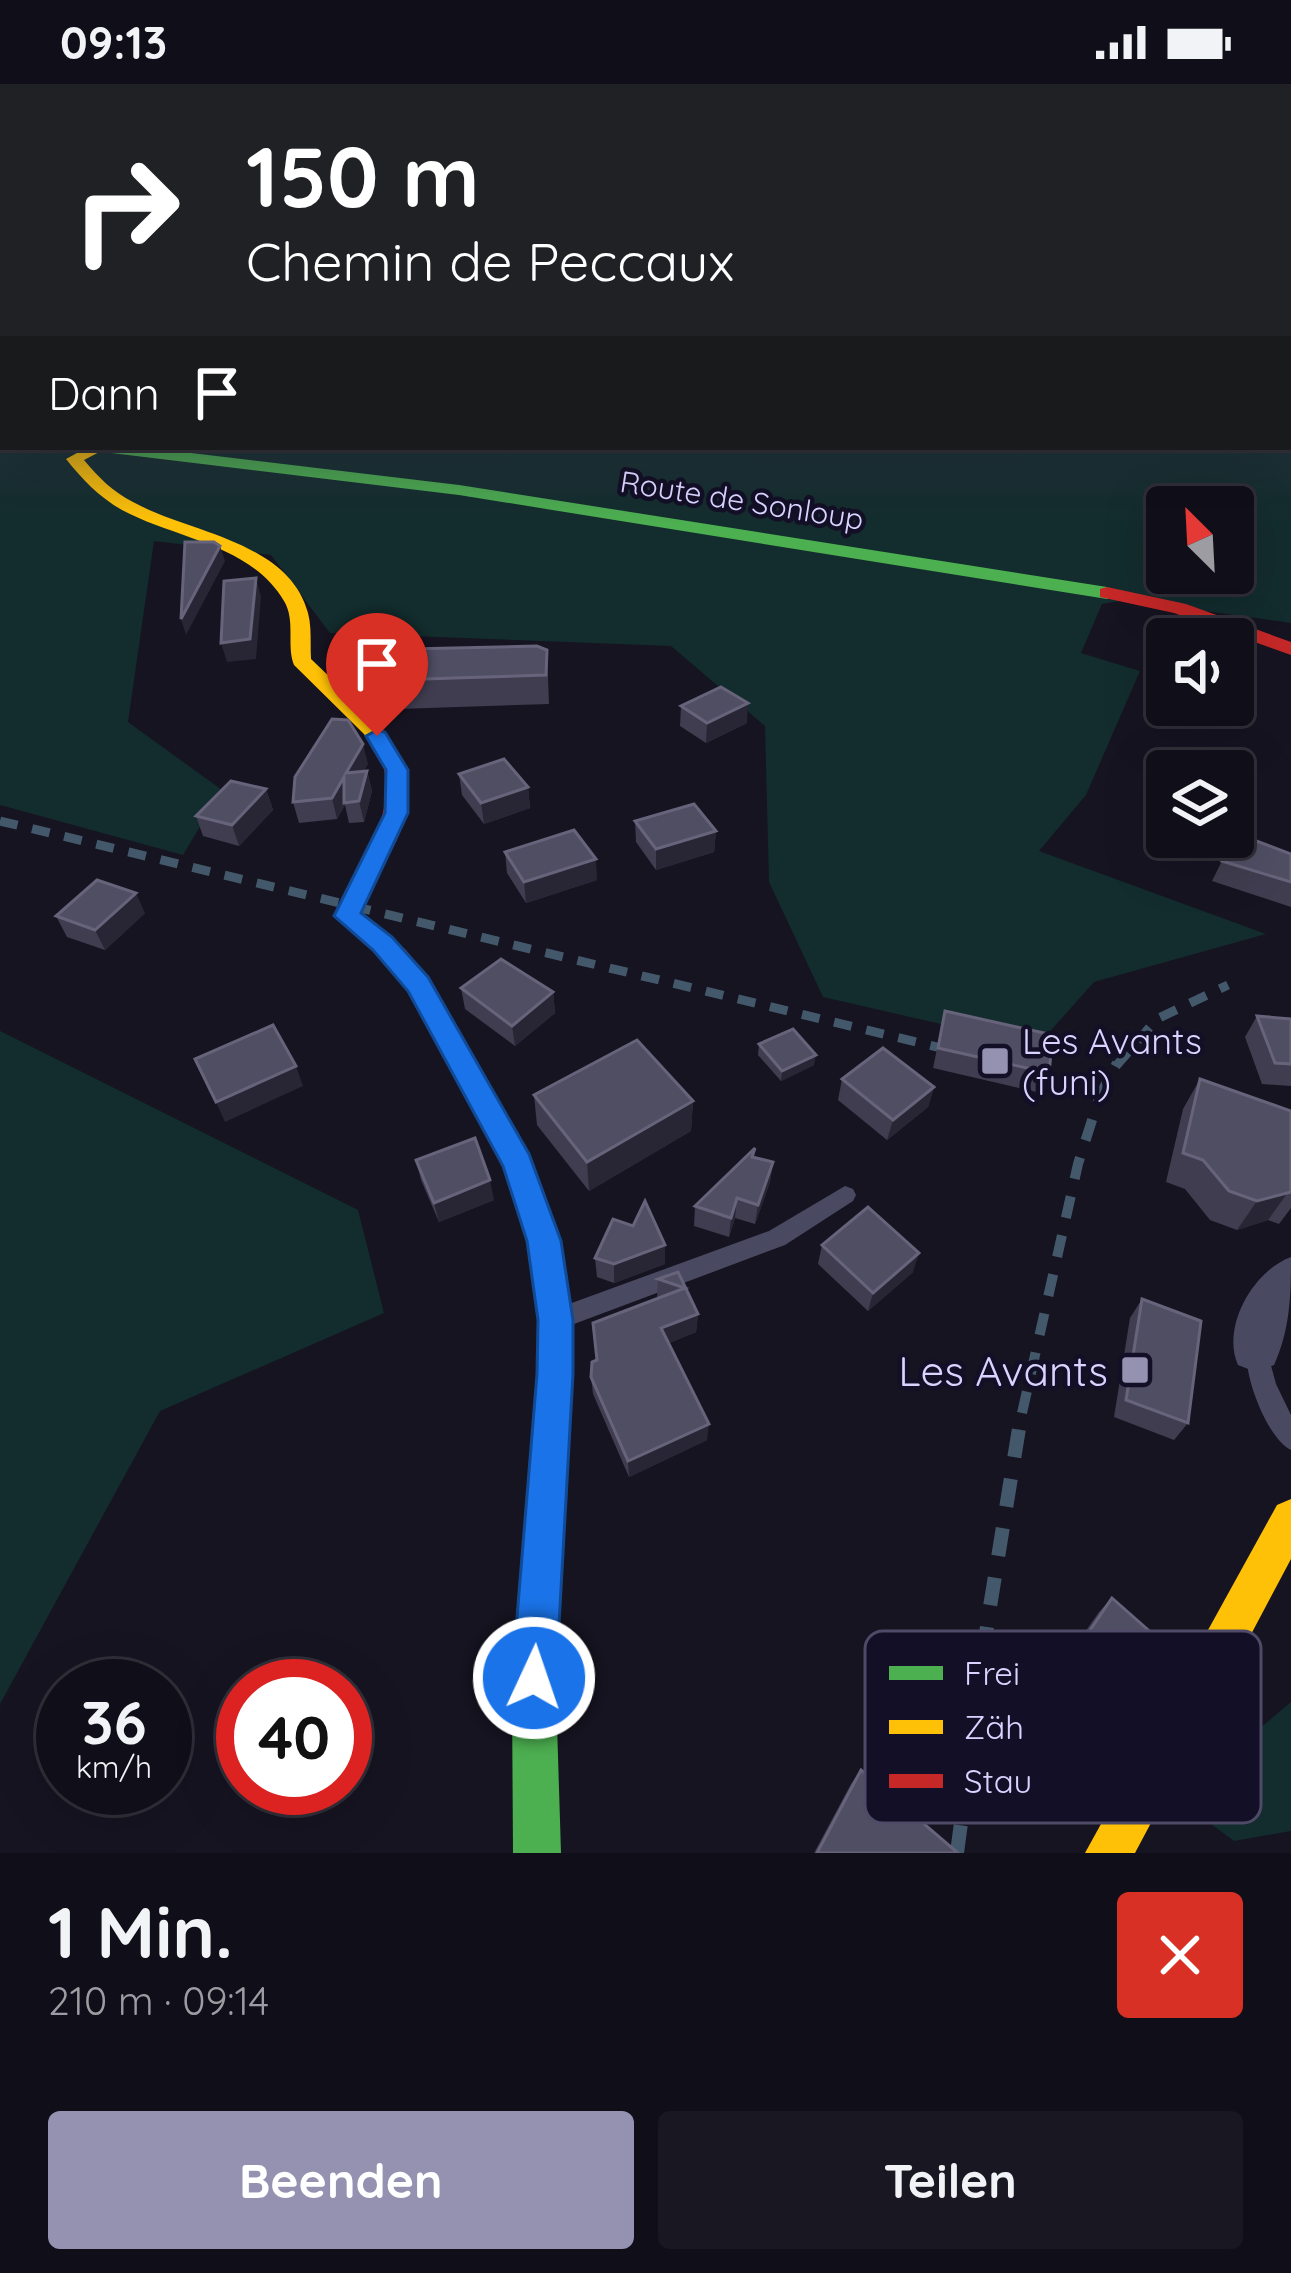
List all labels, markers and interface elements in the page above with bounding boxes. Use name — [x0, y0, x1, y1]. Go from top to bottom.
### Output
text: 09:13 — [60, 14, 167, 70]
text: 150 m — [246, 123, 480, 228]
icon: right — [48, 132, 204, 288]
text: Chemin de Peccaux — [246, 227, 734, 295]
icon: arrive — [184, 360, 250, 426]
text: Dann — [48, 365, 160, 421]
street label: Route de Sonloup — [618, 462, 866, 538]
north arrow — [1146, 486, 1254, 594]
map controls — [1146, 486, 1254, 858]
pin — [326, 613, 428, 736]
button: sound — [1146, 618, 1254, 726]
icon: arrive — [344, 631, 410, 697]
button: layers — [1146, 750, 1254, 858]
place label: Les Avants (funi) — [1022, 1018, 1202, 1104]
marker: Les Avants (funi) — [979, 1045, 1011, 1077]
place label: Les Avants — [898, 1344, 1108, 1397]
marker: Les Avants — [1119, 1354, 1151, 1386]
position arrow — [471, 1615, 597, 1741]
legend — [865, 1631, 1261, 1823]
text: Frei — [964, 1652, 1020, 1693]
speed limit sign: 40 — [216, 1659, 372, 1815]
text: 36 — [81, 1684, 147, 1759]
text: Zäh — [964, 1706, 1024, 1747]
text: km/h — [76, 1748, 152, 1786]
text: Stau — [964, 1760, 1032, 1801]
text: 1 Min. — [48, 1886, 233, 1976]
button: close — [1117, 1892, 1243, 2018]
text: 210 m · 09:14 — [48, 1976, 269, 2025]
button: Beenden — [48, 2111, 634, 2249]
button: Teilen — [658, 2111, 1243, 2249]

